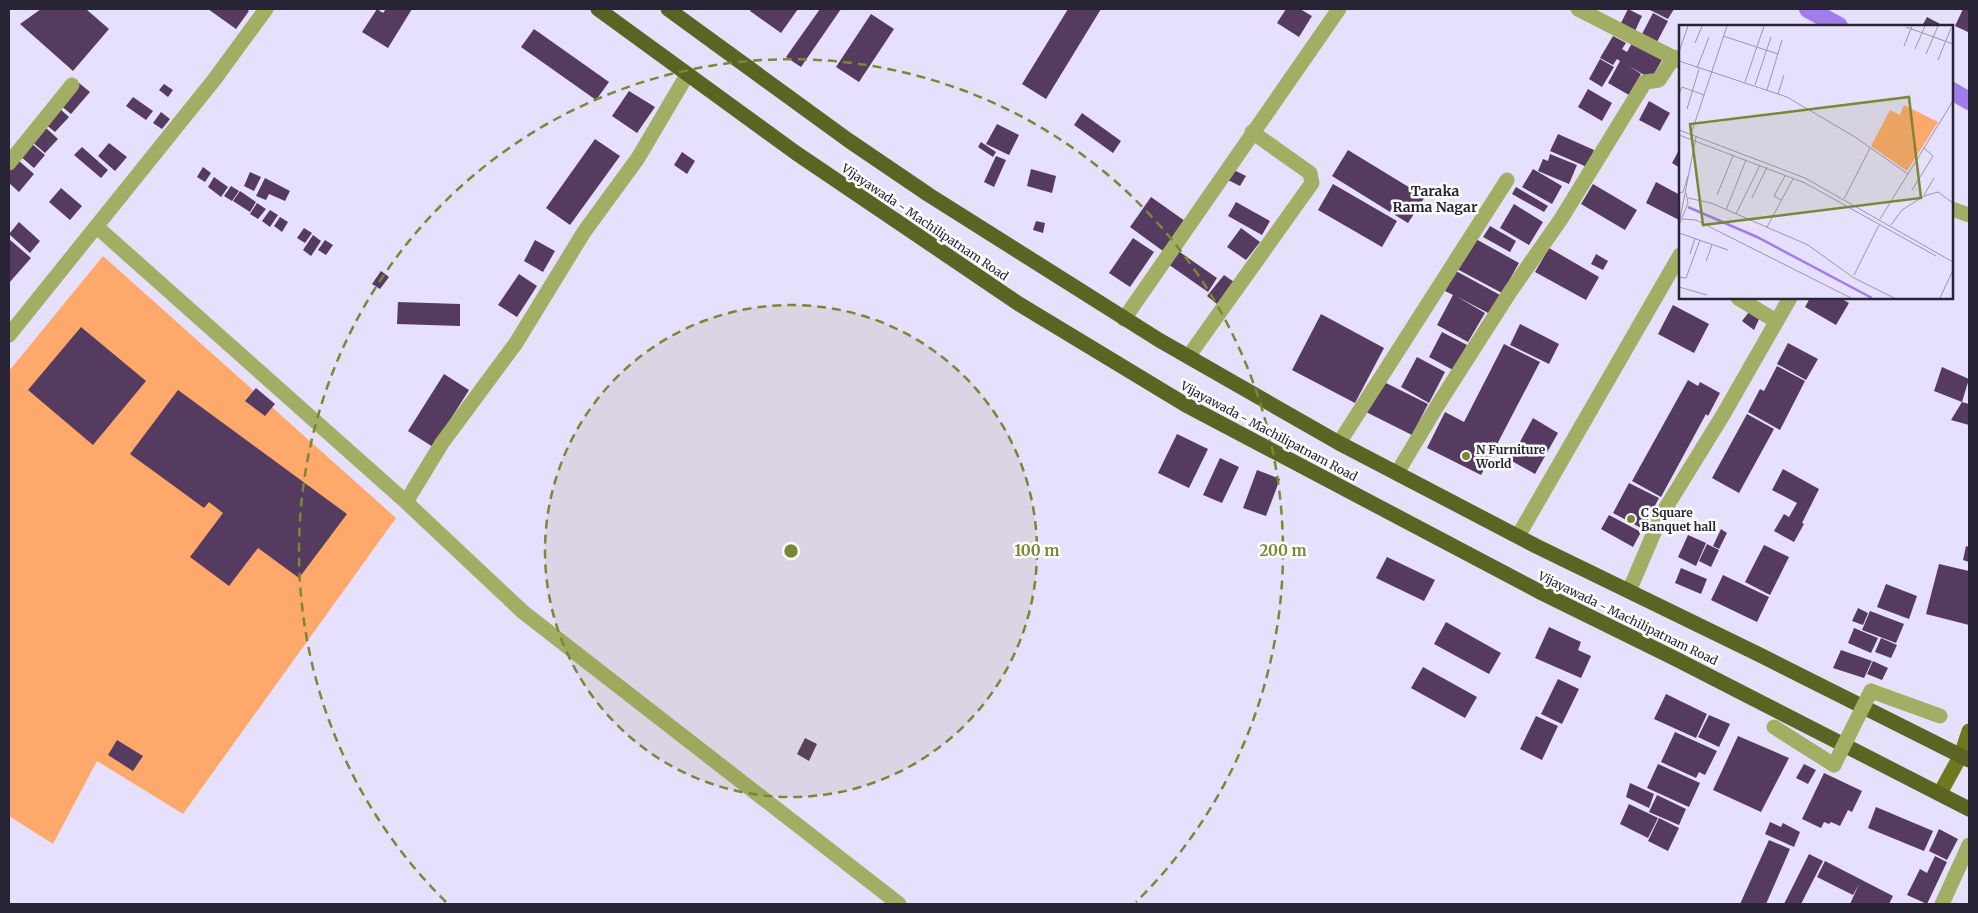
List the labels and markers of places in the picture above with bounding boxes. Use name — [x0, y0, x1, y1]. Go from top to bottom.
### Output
place label: N Furniture World — [1475, 442, 1546, 471]
marker: N Furniture World — [1460, 450, 1472, 462]
place label: C Square Banquet hall — [1641, 505, 1716, 534]
marker: C Square Banquet hall — [1625, 513, 1637, 525]
centre of rings — [782, 542, 800, 560]

